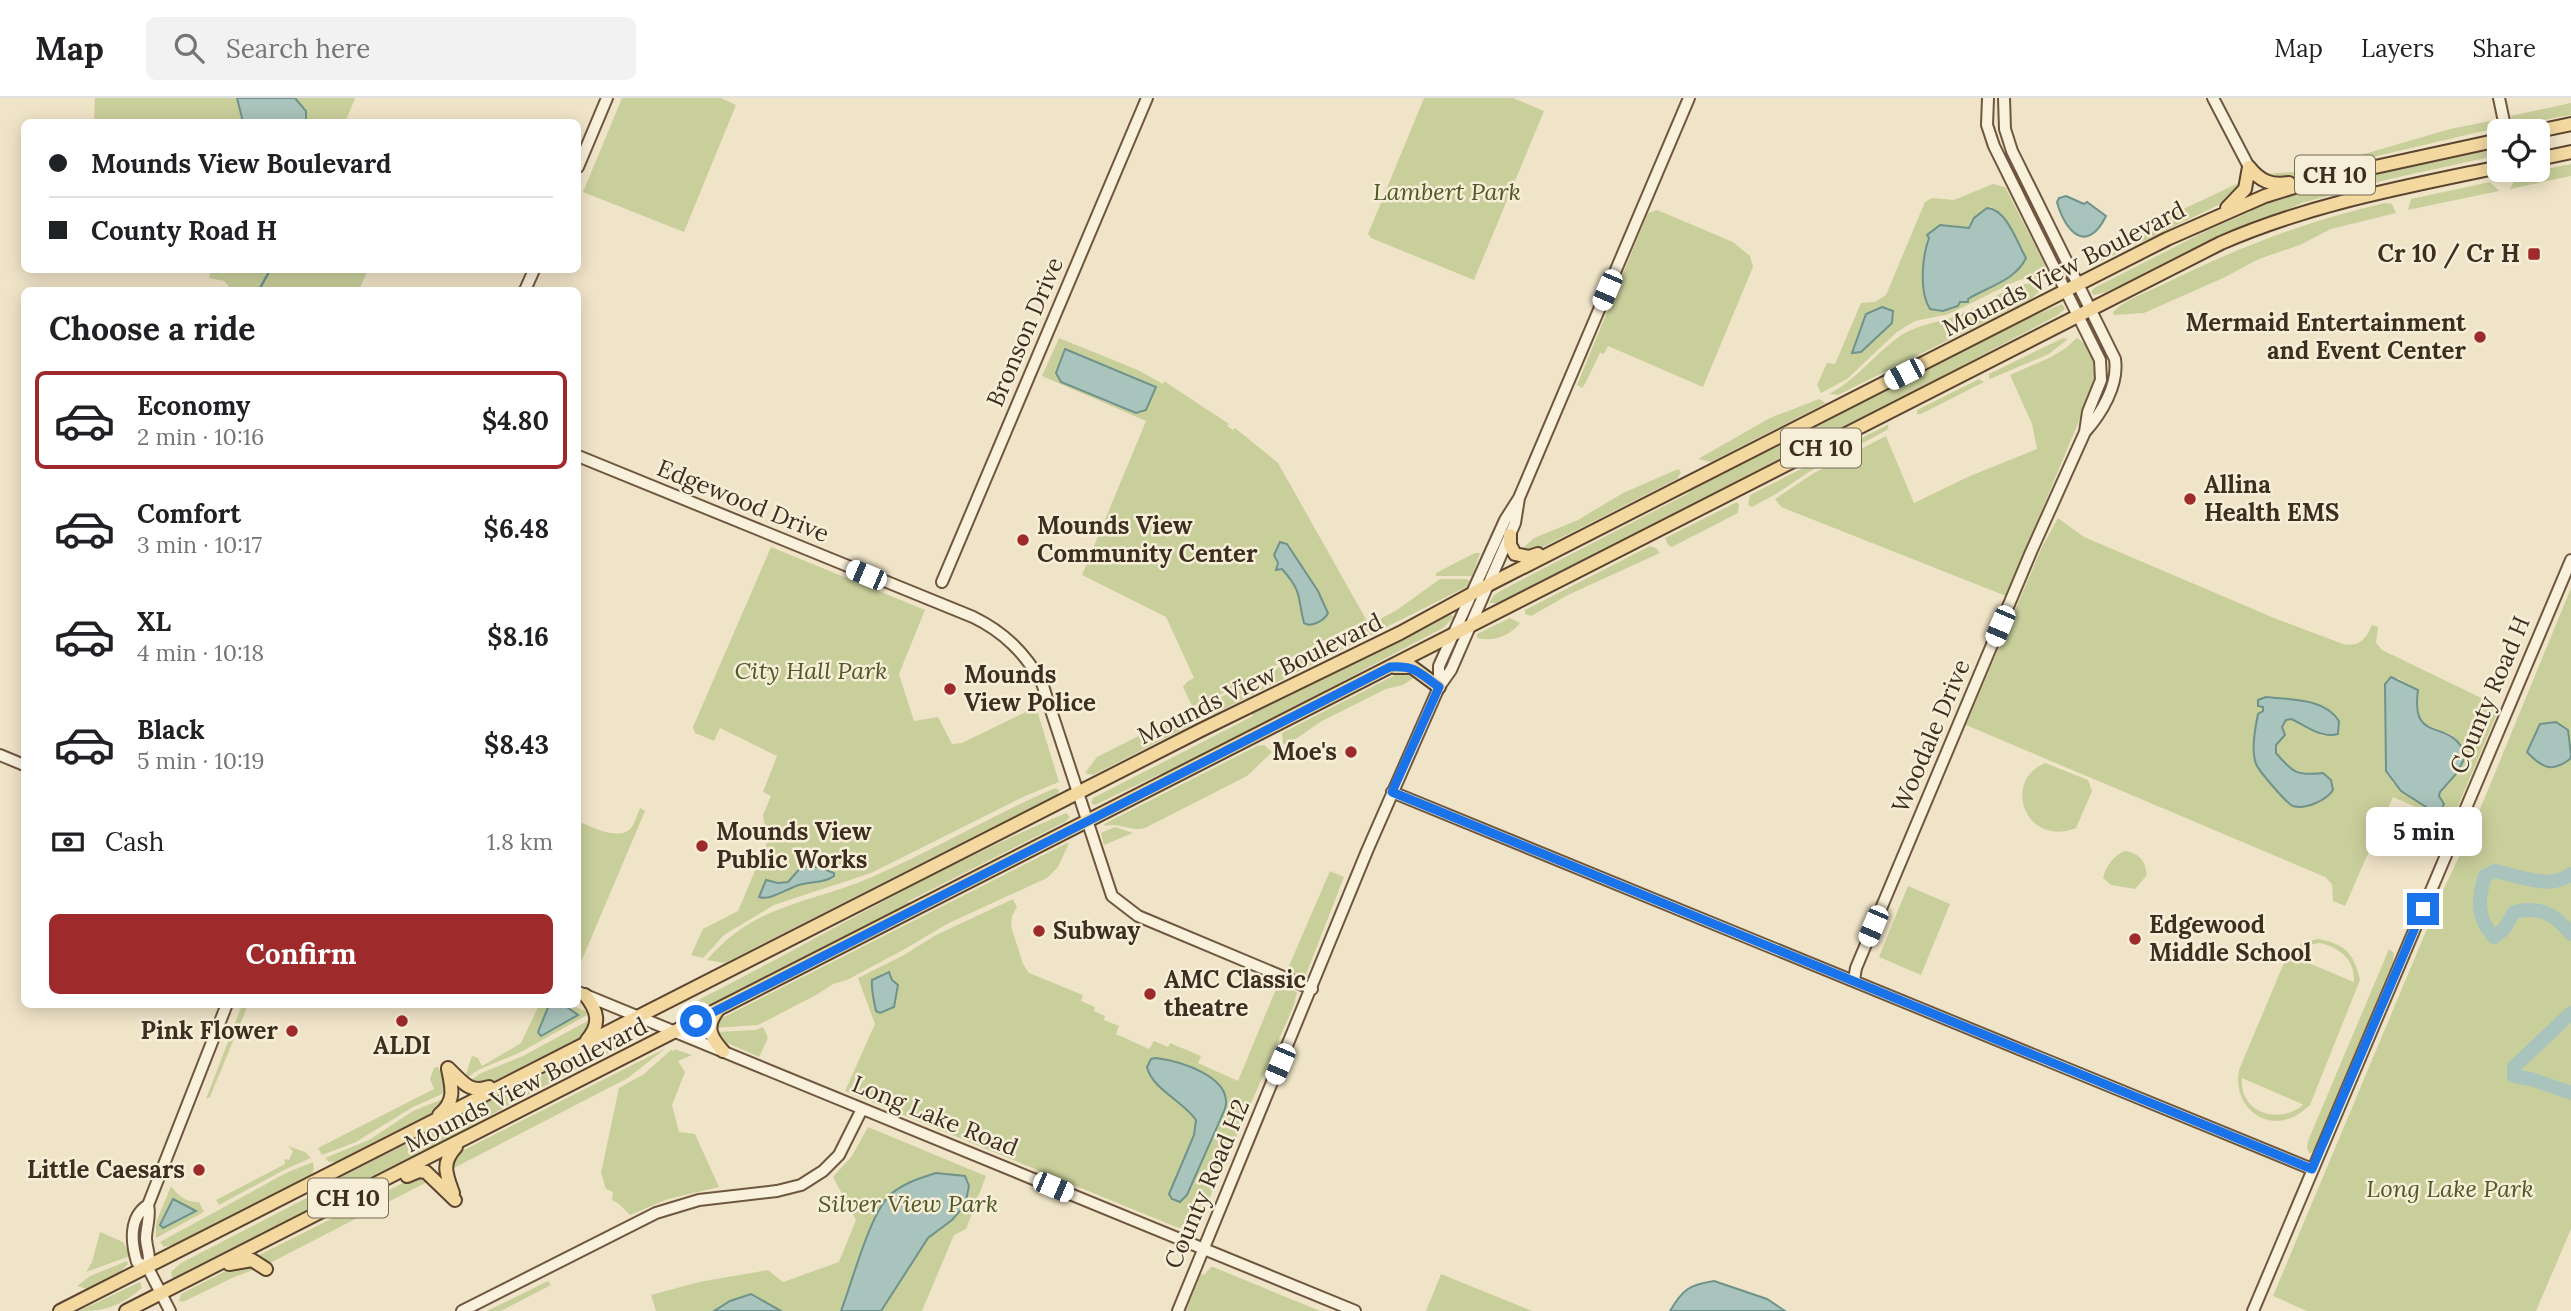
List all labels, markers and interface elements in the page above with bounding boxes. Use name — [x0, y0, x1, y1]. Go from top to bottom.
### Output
search box — [146, 17, 636, 80]
text: Map — [35, 27, 104, 69]
icon: search — [170, 29, 208, 67]
text: Search here — [226, 32, 370, 65]
text: Map — [2274, 33, 2323, 64]
text: Layers — [2361, 33, 2434, 64]
text: Share — [2472, 33, 2536, 64]
map controls — [2487, 119, 2550, 182]
button: locate — [2487, 119, 2550, 182]
text: Mounds View Boulevard — [91, 147, 391, 180]
road number: CH 10 — [2295, 156, 2375, 194]
park label: Lambert Park — [1373, 176, 1521, 207]
street label: Mounds View Boulevard — [1937, 194, 2190, 343]
text: County Road H — [91, 214, 277, 247]
place label: Cr 10 / Cr H — [2378, 238, 2520, 269]
marker: Cr 10 / Cr H — [2526, 246, 2542, 262]
street label: Bronson Drive — [979, 252, 1070, 411]
car — [1590, 267, 1625, 313]
place label: Mermaid Entertainment and Event Center — [2186, 307, 2467, 366]
text: Choose a ride — [49, 308, 256, 349]
marker: Mermaid Entertainment and Event Center — [2472, 329, 2488, 345]
car — [1881, 355, 1928, 393]
icon: car — [53, 389, 116, 452]
text: Economy — [137, 389, 250, 422]
text: $4.80 — [482, 404, 549, 437]
text: 2 min · 10:16 — [137, 422, 264, 451]
road number: CH 10 — [1781, 428, 1861, 468]
street label: Edgewood Drive — [653, 452, 834, 549]
place label: Allina Health EMS — [2204, 469, 2339, 528]
marker: Allina Health EMS — [2182, 491, 2198, 507]
icon: car — [53, 497, 116, 560]
text: Comfort — [137, 497, 241, 530]
place label: Mounds View Community Center — [1037, 510, 1258, 569]
text: $6.48 — [484, 512, 549, 545]
text: 3 min · 10:17 — [137, 530, 262, 559]
marker: Mounds View Community Center — [1015, 532, 1031, 548]
car — [843, 557, 890, 593]
car — [1983, 603, 2018, 649]
icon: car — [53, 605, 116, 668]
text: XL — [137, 605, 171, 638]
street label: Mounds View Boulevard — [1132, 606, 1387, 751]
street label: County Road H — [2442, 611, 2537, 778]
text: $8.16 — [487, 620, 549, 653]
text: 4 min · 10:18 — [137, 638, 264, 667]
street label: Woodale Drive — [1884, 654, 1977, 817]
park label: City Hall Park — [734, 655, 888, 686]
place label: Mounds View Police — [964, 659, 1096, 718]
marker: Mounds View Police — [942, 681, 958, 697]
icon: car — [53, 713, 116, 776]
text: Black — [137, 713, 205, 746]
text: $8.43 — [484, 728, 549, 761]
place label: Moe's — [1272, 736, 1337, 767]
marker: Moe's — [1343, 744, 1359, 760]
text: 5 min · 10:19 — [137, 746, 265, 775]
callout: 5 min — [2365, 808, 2481, 856]
place label: Mounds View Public Works — [716, 816, 872, 875]
text: 5 min — [2393, 817, 2455, 846]
icon: cash — [49, 823, 87, 861]
text: Cash — [105, 825, 164, 858]
text: 1.8 km — [487, 827, 553, 856]
marker: Mounds View Public Works — [694, 838, 710, 854]
route end — [2407, 893, 2439, 925]
car — [1856, 903, 1891, 949]
place label: Edgewood Middle School — [2149, 909, 2312, 968]
button: Confirm — [49, 914, 553, 994]
place label: Subway — [1053, 915, 1141, 946]
marker: Subway — [1031, 923, 1047, 939]
marker: Edgewood Middle School — [2127, 931, 2143, 947]
place label: AMC Classic theatre — [1164, 964, 1307, 1023]
marker: AMC Classic theatre — [1142, 986, 1158, 1002]
route start — [680, 1005, 712, 1037]
street label: Mounds View Boulevard — [399, 1010, 652, 1159]
marker: ALDI — [394, 1013, 410, 1029]
place label: Pink Flower — [141, 1015, 278, 1046]
marker: Pink Flower — [284, 1023, 300, 1039]
place label: ALDI — [373, 1030, 431, 1061]
car — [1263, 1041, 1298, 1087]
street label: Long Lake Road — [848, 1068, 1023, 1163]
street label: County Road H2 — [1157, 1094, 1256, 1273]
place label: Little Caesars — [27, 1154, 185, 1185]
marker: Little Caesars — [191, 1162, 207, 1178]
car — [1030, 1169, 1077, 1205]
park label: Long Lake Park — [2366, 1173, 2534, 1204]
road number: CH 10 — [308, 1178, 388, 1218]
park label: Silver View Park — [818, 1188, 998, 1219]

